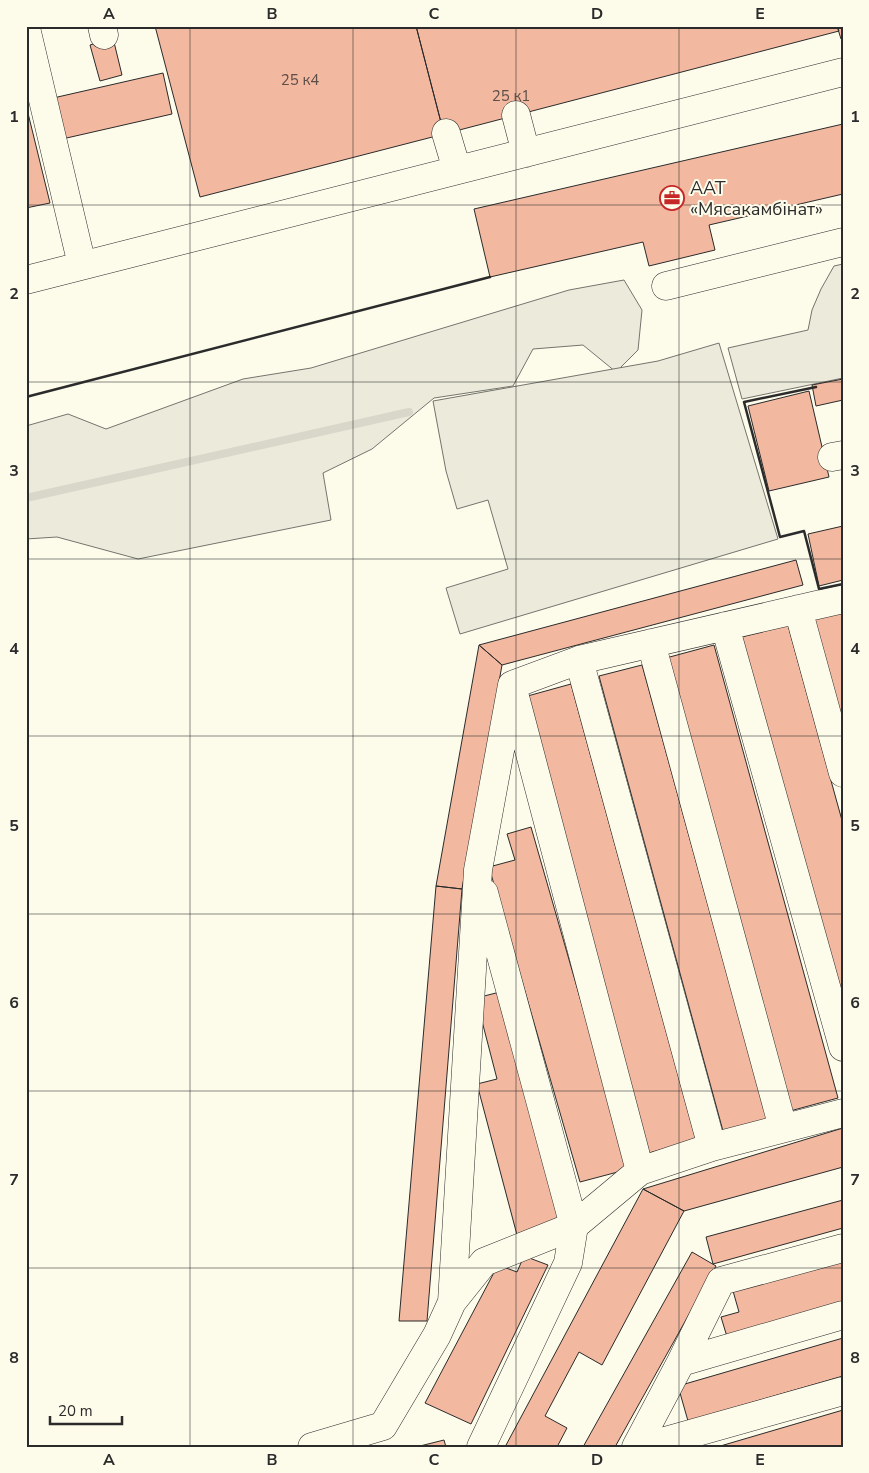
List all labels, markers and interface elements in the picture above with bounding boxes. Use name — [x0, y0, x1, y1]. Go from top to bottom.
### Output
text: A — [103, 3, 115, 25]
text: B — [266, 3, 278, 25]
text: C — [429, 3, 440, 25]
text: D — [591, 3, 603, 25]
text: E — [755, 3, 765, 25]
house number: 25 к4 — [281, 70, 319, 90]
house number: 25 к1 — [492, 86, 530, 106]
text: 1 — [9, 106, 19, 128]
text: 1 — [850, 106, 860, 128]
place label: ААТ «Мясакамбінат» — [690, 176, 823, 221]
office icon: ААТ «Мясакамбінат» — [659, 185, 685, 211]
text: 2 — [9, 283, 19, 305]
text: 2 — [850, 283, 860, 305]
text: 3 — [9, 460, 19, 482]
text: 3 — [850, 460, 860, 482]
text: 4 — [9, 638, 19, 660]
text: 4 — [850, 638, 860, 660]
text: 5 — [9, 815, 19, 837]
text: 5 — [850, 815, 860, 837]
text: 6 — [9, 992, 19, 1014]
text: 6 — [850, 992, 860, 1014]
text: 7 — [9, 1169, 19, 1191]
text: 7 — [850, 1169, 860, 1191]
text: 8 — [9, 1347, 19, 1369]
text: 8 — [850, 1347, 860, 1369]
scale bar — [50, 1393, 122, 1425]
text: 20 m — [58, 1401, 93, 1421]
text: A — [103, 1449, 115, 1471]
text: B — [266, 1449, 278, 1471]
text: C — [429, 1449, 440, 1471]
text: D — [591, 1449, 603, 1471]
text: E — [755, 1449, 765, 1471]

